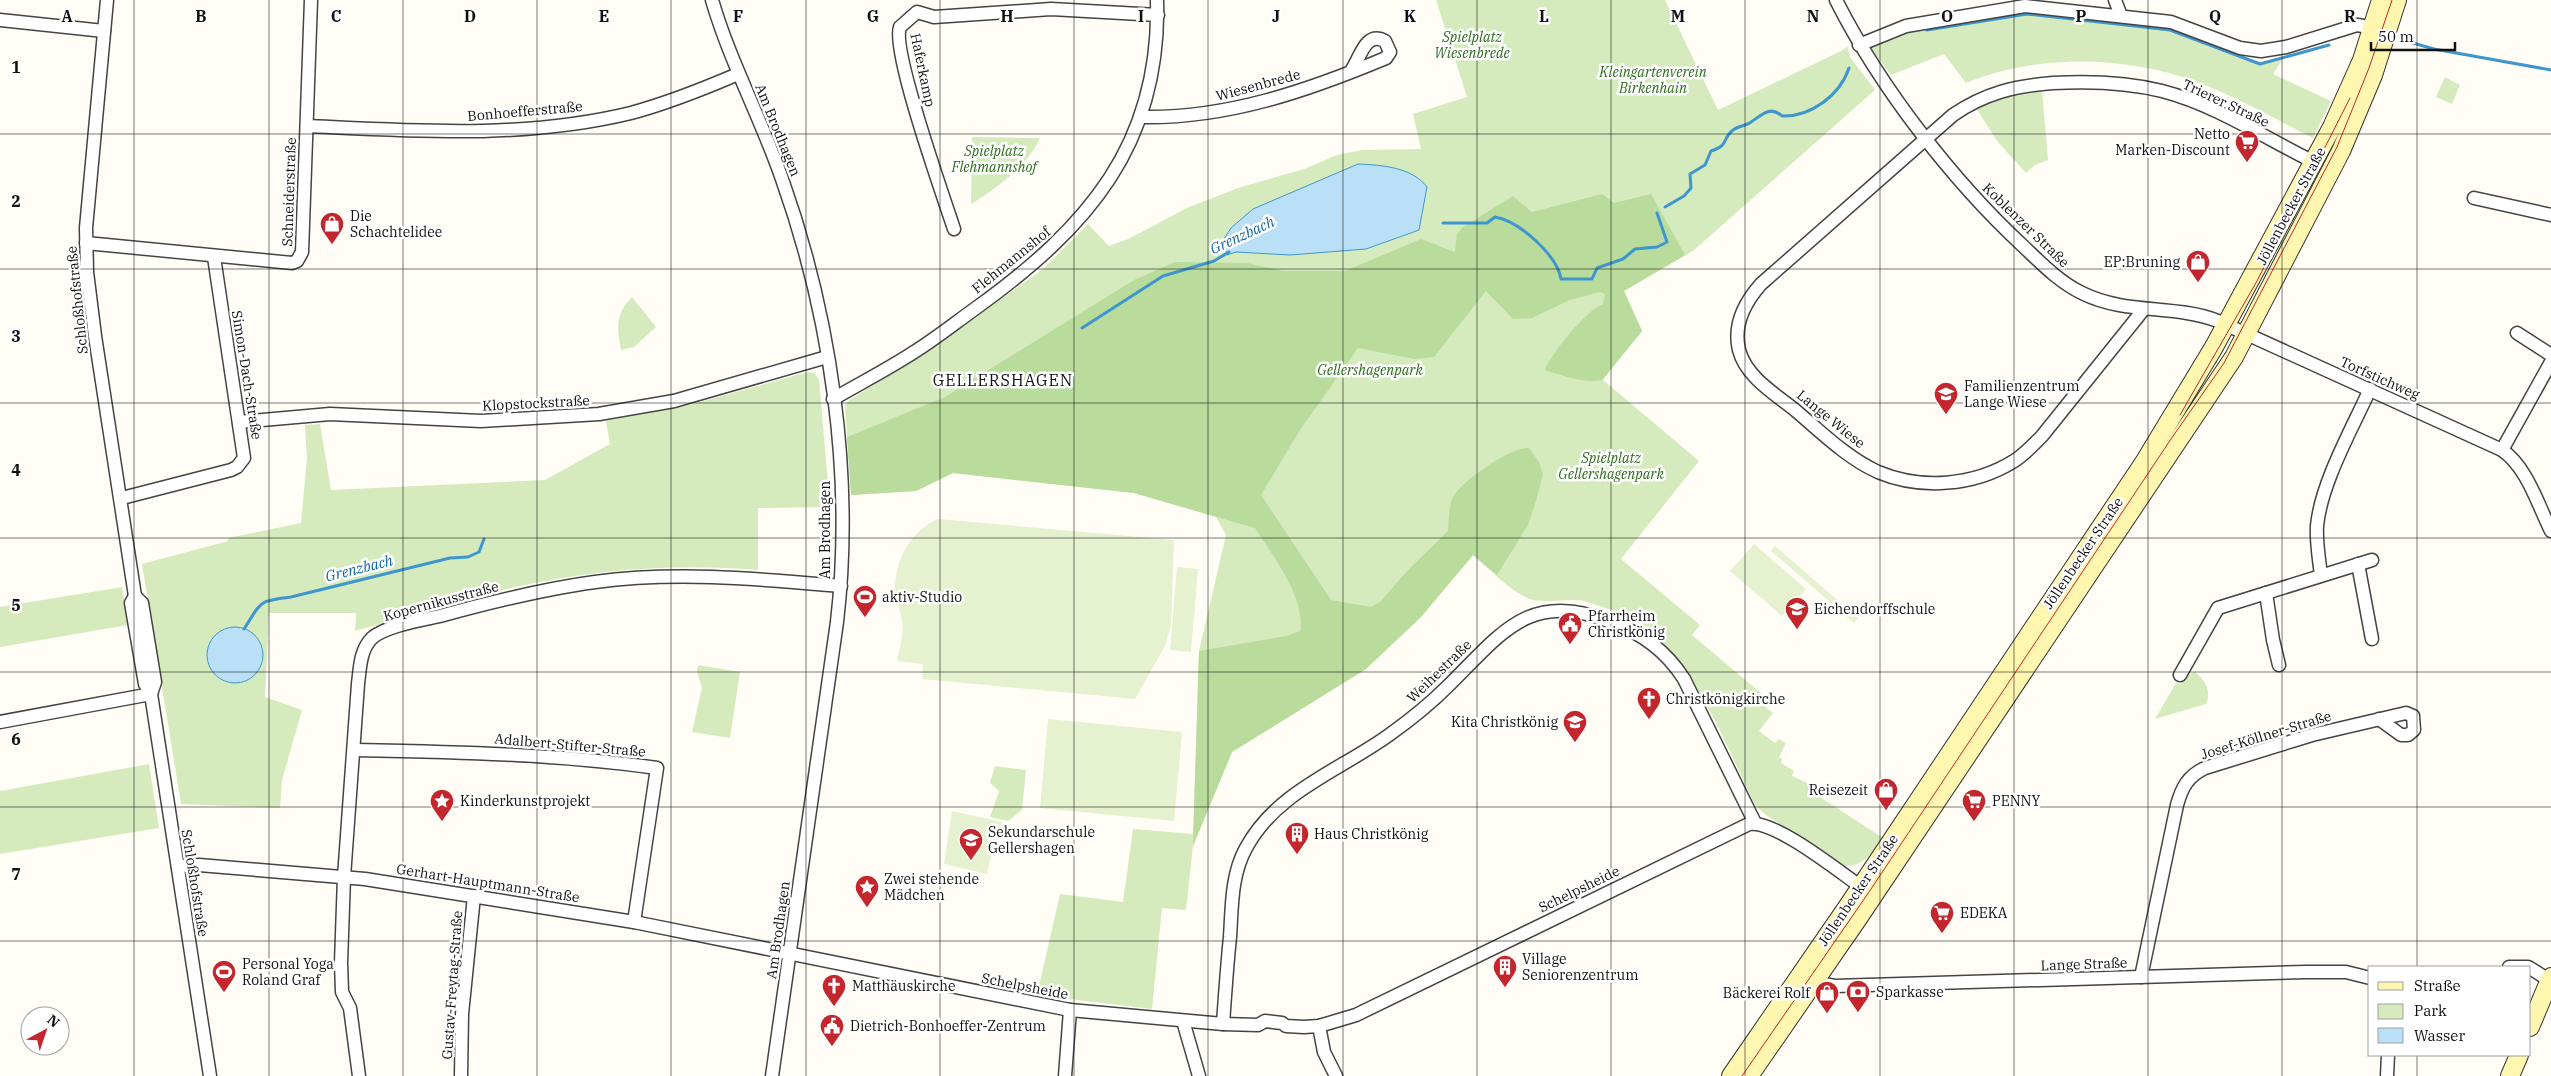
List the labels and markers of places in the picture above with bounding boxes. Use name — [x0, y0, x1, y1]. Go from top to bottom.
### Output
place label: Netto Marken-Discount — [2115, 125, 2230, 159]
supermarket icon: Netto Marken-Discount — [2234, 129, 2260, 163]
place label: Die Schachtelidee — [350, 207, 442, 241]
shop icon: Die Schachtelidee — [319, 211, 345, 245]
shop icon: EP:Bruning — [2185, 249, 2211, 283]
place label: EP:Bruning — [2104, 253, 2180, 271]
place label: Familienzentrum Lange Wiese — [1964, 377, 2080, 411]
school or university icon: Familienzentrum Lange Wiese — [1933, 381, 1959, 415]
sports icon: aktiv-Studio — [852, 584, 878, 618]
place label: aktiv-Studio — [882, 588, 962, 606]
school or university icon: Eichendorffschule — [1784, 596, 1810, 630]
place label: Eichendorffschule — [1814, 600, 1935, 618]
place label: Pfarrheim Christkönig — [1588, 607, 1665, 641]
public building icon: Pfarrheim Christkönig — [1557, 611, 1583, 645]
church icon: Christkönigkirche — [1636, 686, 1662, 720]
place label: Christkönigkirche — [1666, 690, 1785, 708]
school or university icon: Kita Christkönig — [1562, 709, 1588, 743]
place label: Kita Christkönig — [1451, 713, 1558, 731]
shop icon: Reisezeit — [1873, 777, 1899, 811]
place label: Reisezeit — [1809, 781, 1868, 799]
place icon: Kinderkunstprojekt — [429, 788, 455, 822]
supermarket icon: PENNY — [1961, 788, 1987, 822]
place label: Kinderkunstprojekt — [460, 792, 590, 810]
place label: PENNY — [1992, 792, 2041, 810]
building icon: Haus Christkönig — [1284, 821, 1310, 855]
place label: Sekundarschule Gellershagen — [988, 823, 1095, 857]
place label: Haus Christkönig — [1314, 825, 1429, 843]
school or university icon: Sekundarschule Gellershagen — [958, 827, 984, 861]
place label: Zwei stehende Mädchen — [884, 870, 979, 904]
place icon: Zwei stehende Mädchen — [854, 874, 880, 908]
supermarket icon: EDEKA — [1929, 900, 1955, 934]
place label: EDEKA — [1960, 904, 2008, 922]
place label: Village Seniorenzentrum — [1522, 950, 1639, 984]
building icon: Village Seniorenzentrum — [1492, 954, 1518, 988]
place label: Personal Yoga Roland Graf — [242, 955, 334, 989]
sports icon: Personal Yoga Roland Graf — [211, 959, 237, 993]
church icon: Matthäuskirche — [821, 973, 847, 1007]
place label: Matthäuskirche — [852, 977, 956, 995]
bank icon: Sparkasse — [1845, 979, 1871, 1013]
shop icon: Bäckerei Rolf — [1814, 980, 1840, 1014]
place label: Sparkasse — [1876, 983, 1944, 1001]
place label: Bäckerei Rolf — [1723, 984, 1811, 1002]
public building icon: Dietrich-Bonhoeffer-Zentrum — [819, 1013, 845, 1047]
place label: Dietrich-Bonhoeffer-Zentrum — [850, 1017, 1046, 1035]

